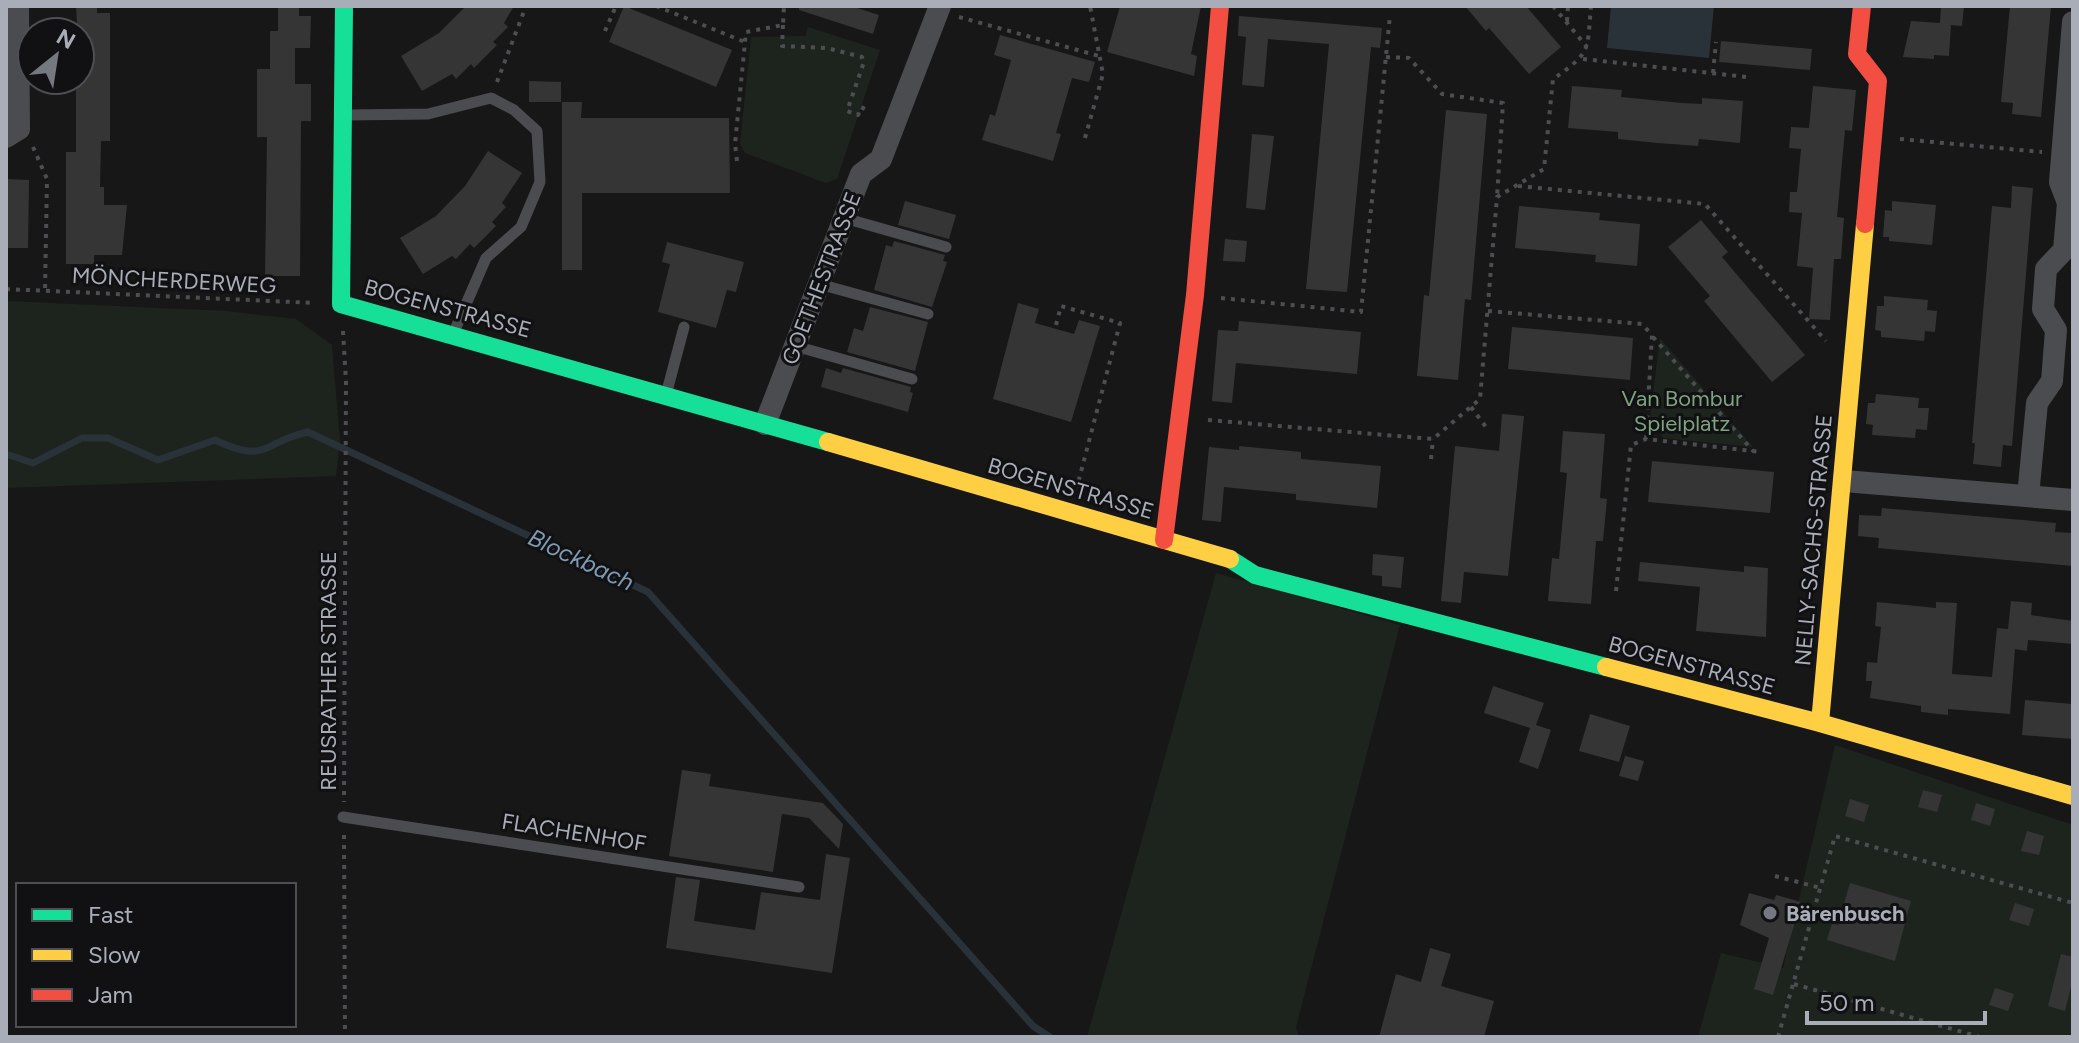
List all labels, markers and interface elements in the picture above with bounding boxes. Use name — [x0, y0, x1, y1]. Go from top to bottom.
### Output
north arrow — [16, 16, 96, 96]
text: N — [52, 23, 80, 55]
street label: GOETHESTRASSE — [776, 188, 867, 368]
street label: MÖNCHERDERWEG — [71, 262, 277, 299]
street label: BOGENSTRASSE — [361, 273, 534, 344]
park label: Van Bombur Spielplatz — [1622, 385, 1743, 437]
street label: NELLY-SACHS-STRASSE — [1789, 413, 1838, 667]
street label: BOGENSTRASSE — [985, 452, 1157, 525]
water label: Blockbach — [524, 522, 639, 597]
street label: REUSRATHER STRASSE — [315, 551, 342, 791]
street label: BOGENSTRASSE — [1605, 630, 1778, 701]
street label: FLACHENHOF — [500, 808, 648, 857]
legend — [16, 883, 296, 1027]
text: Fast — [88, 900, 133, 929]
place label: Bärenbusch — [1786, 900, 1905, 927]
marker: Bärenbusch — [1761, 904, 1779, 922]
text: Slow — [88, 940, 141, 969]
scale bar — [1807, 975, 1985, 1025]
text: Jam — [88, 980, 133, 1009]
text: 50 m — [1819, 988, 1875, 1017]

